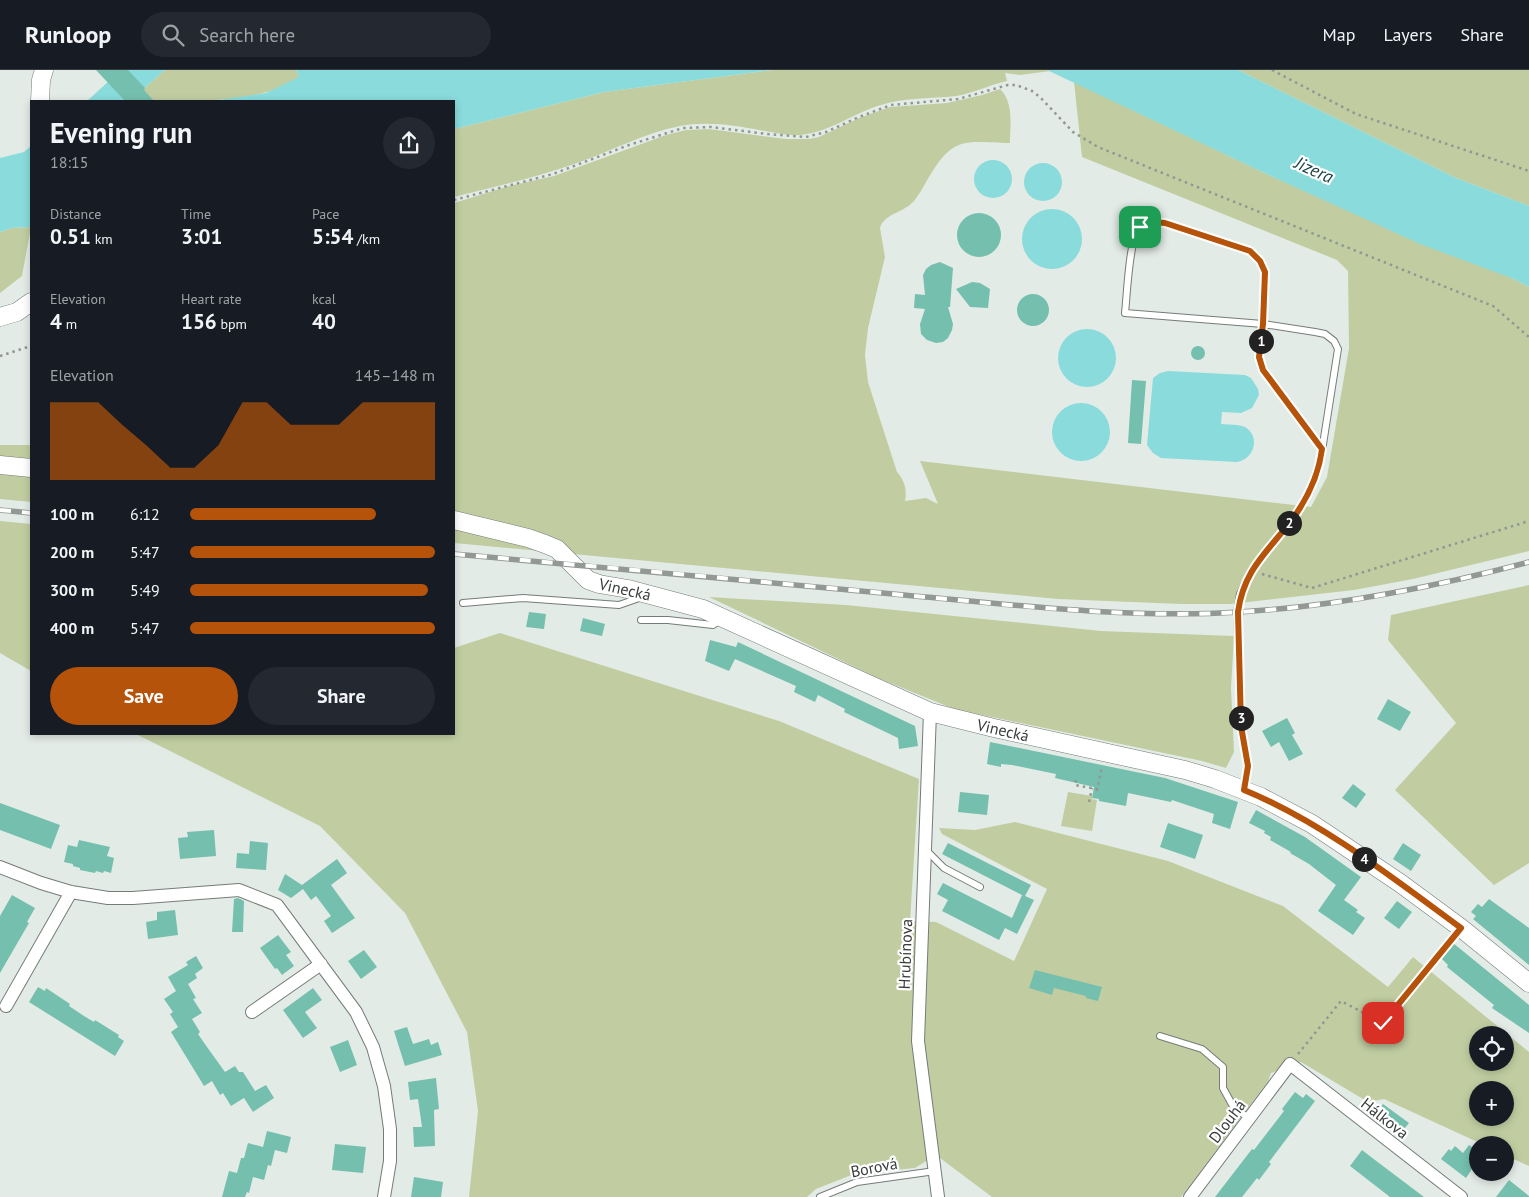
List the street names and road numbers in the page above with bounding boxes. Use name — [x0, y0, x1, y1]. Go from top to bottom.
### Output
street label: Vinecká — [596, 573, 653, 605]
street label: Vinecká — [974, 714, 1031, 746]
street label: Hrubínova — [894, 918, 916, 990]
street label: Hálkova — [1357, 1093, 1413, 1143]
street label: Dlouhá — [1204, 1095, 1250, 1147]
street label: Borová — [849, 1153, 899, 1181]

